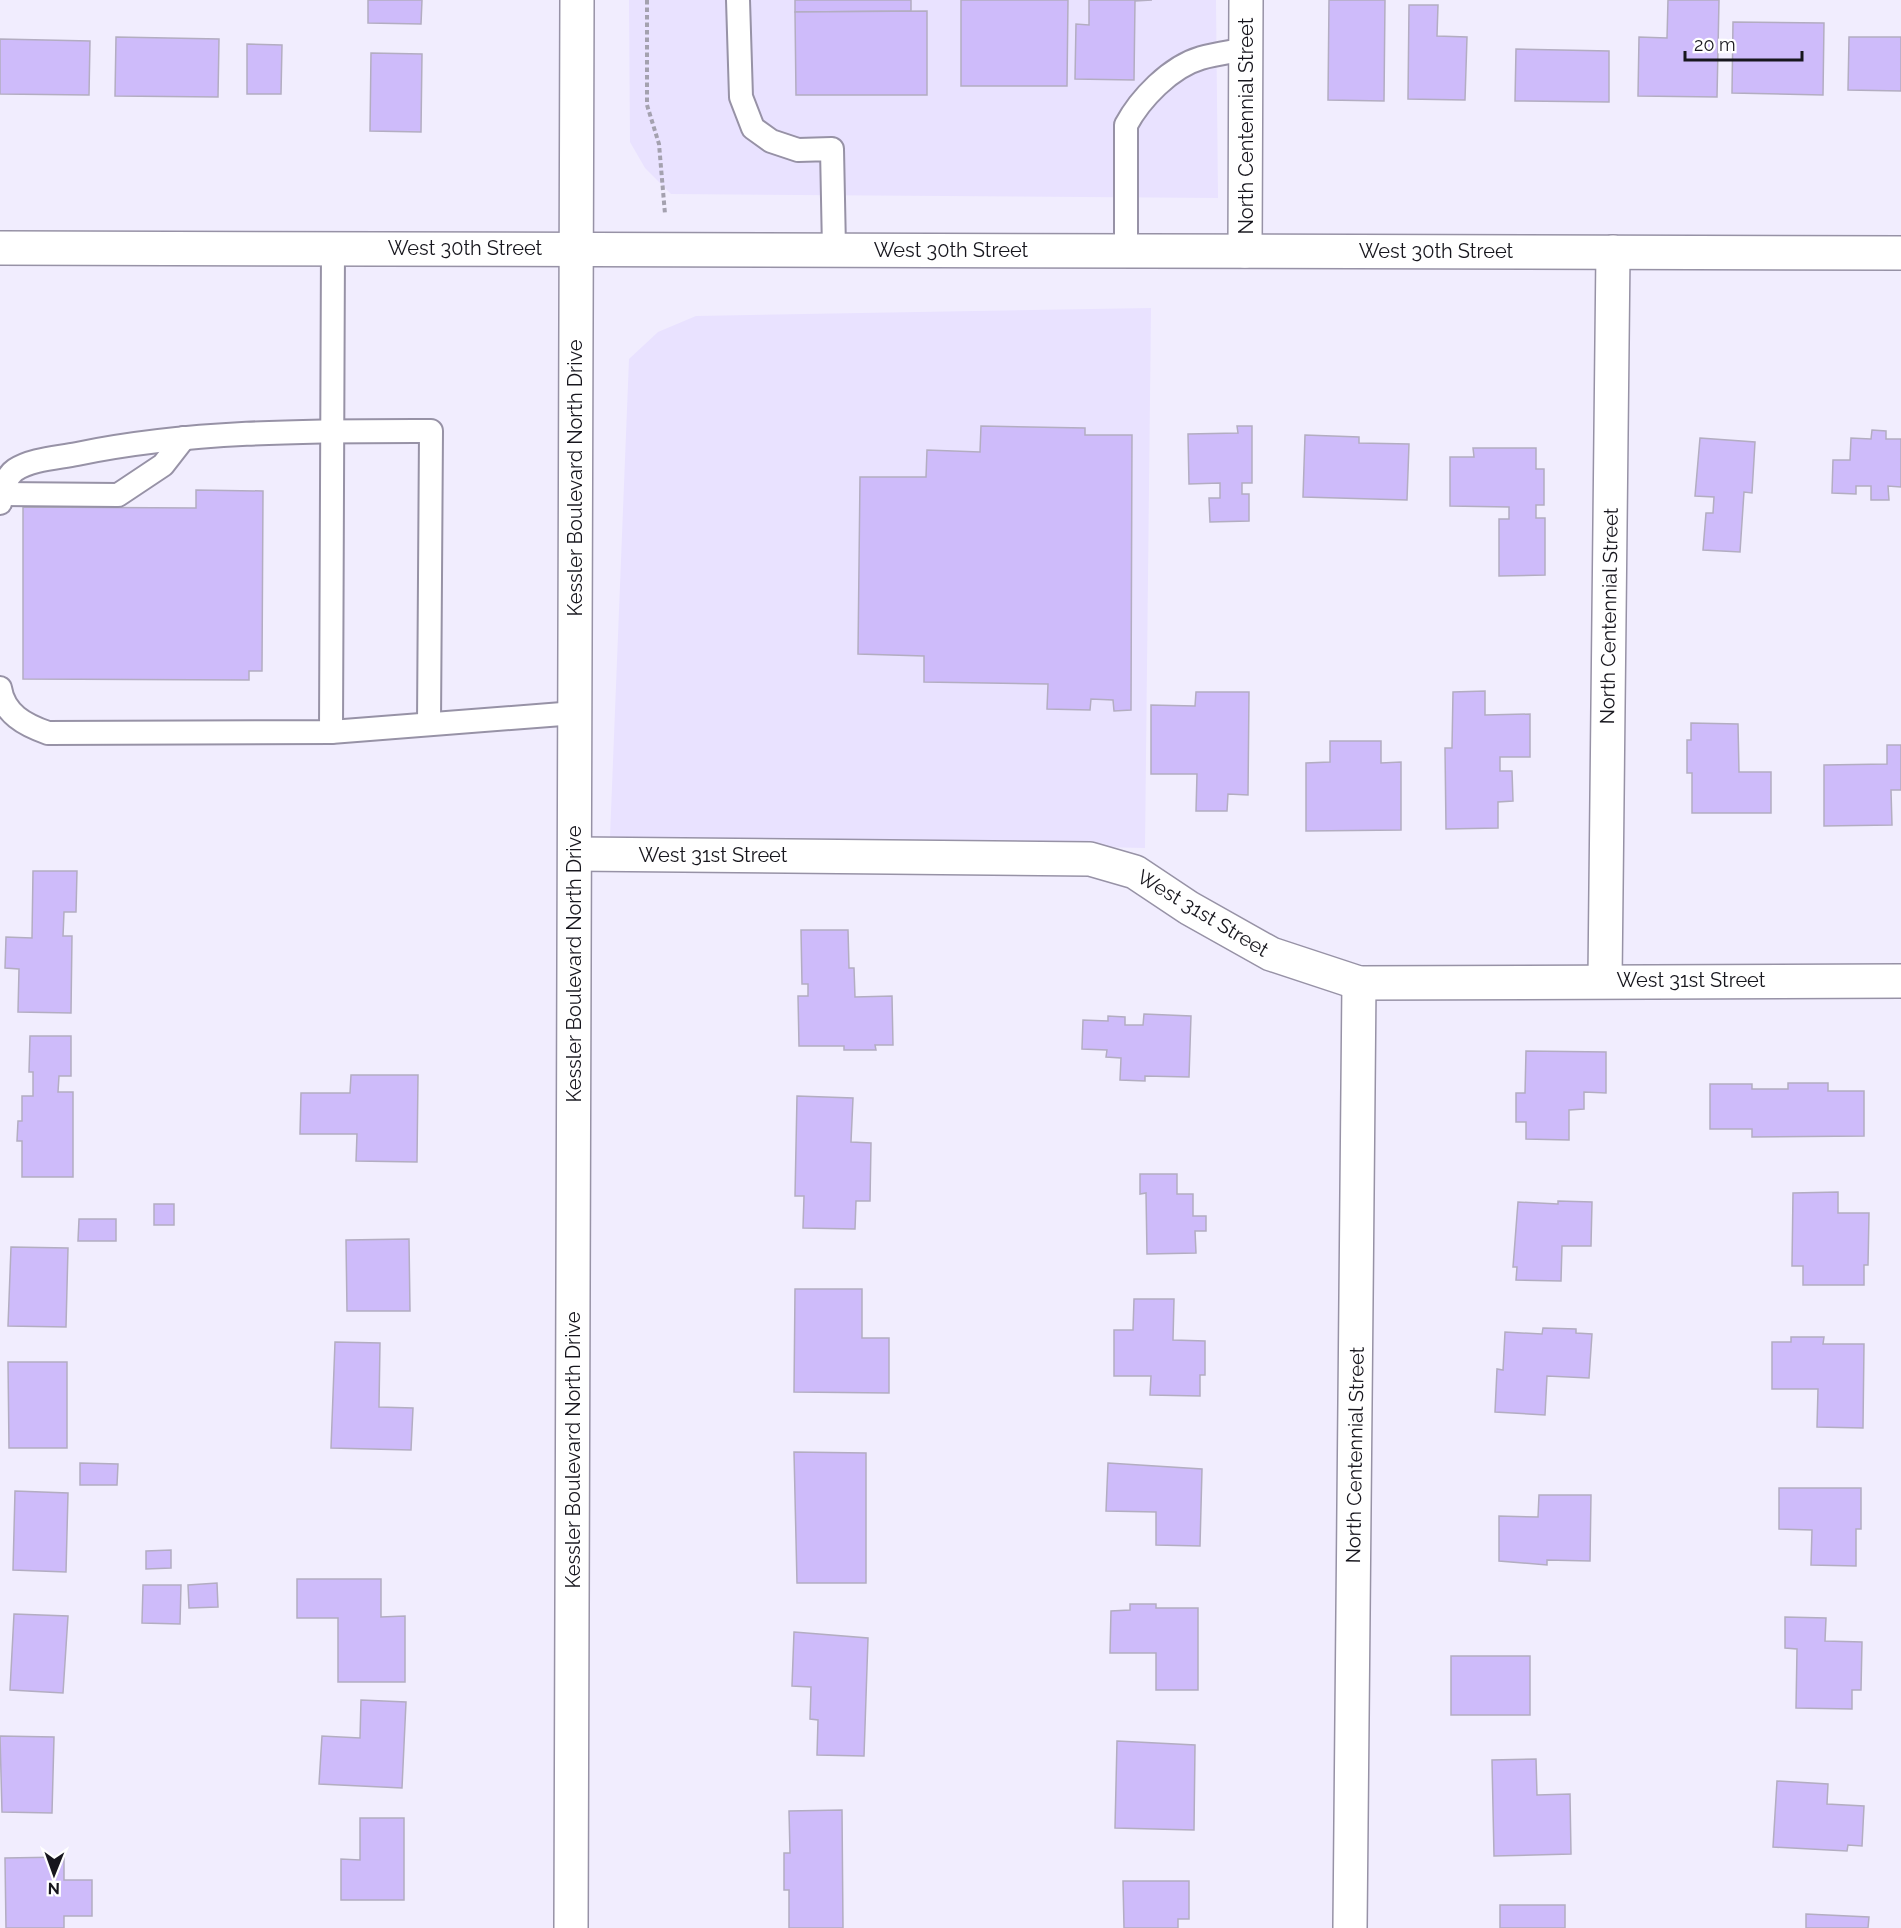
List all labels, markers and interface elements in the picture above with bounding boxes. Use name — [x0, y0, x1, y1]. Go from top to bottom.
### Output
street label: North Centennial Street — [1234, 17, 1258, 234]
scale bar — [1685, 24, 1802, 62]
text: 20 m — [1694, 34, 1736, 55]
street label: West 30th Street — [388, 236, 543, 260]
street label: West 30th Street — [874, 238, 1029, 262]
street label: West 30th Street — [1359, 239, 1514, 263]
street label: Kessler Boulevard North Drive — [563, 339, 587, 617]
street label: North Centennial Street — [1595, 507, 1623, 725]
street label: Kessler Boulevard North Drive — [562, 825, 586, 1103]
street label: West 31st Street — [639, 843, 788, 867]
street label: West 31st Street — [1133, 864, 1273, 962]
street label: West 31st Street — [1617, 968, 1766, 992]
street label: Kessler Boulevard North Drive — [561, 1311, 585, 1589]
street label: North Centennial Street — [1341, 1346, 1369, 1564]
north arrow — [24, 1844, 84, 1904]
text: N — [47, 1879, 60, 1898]

